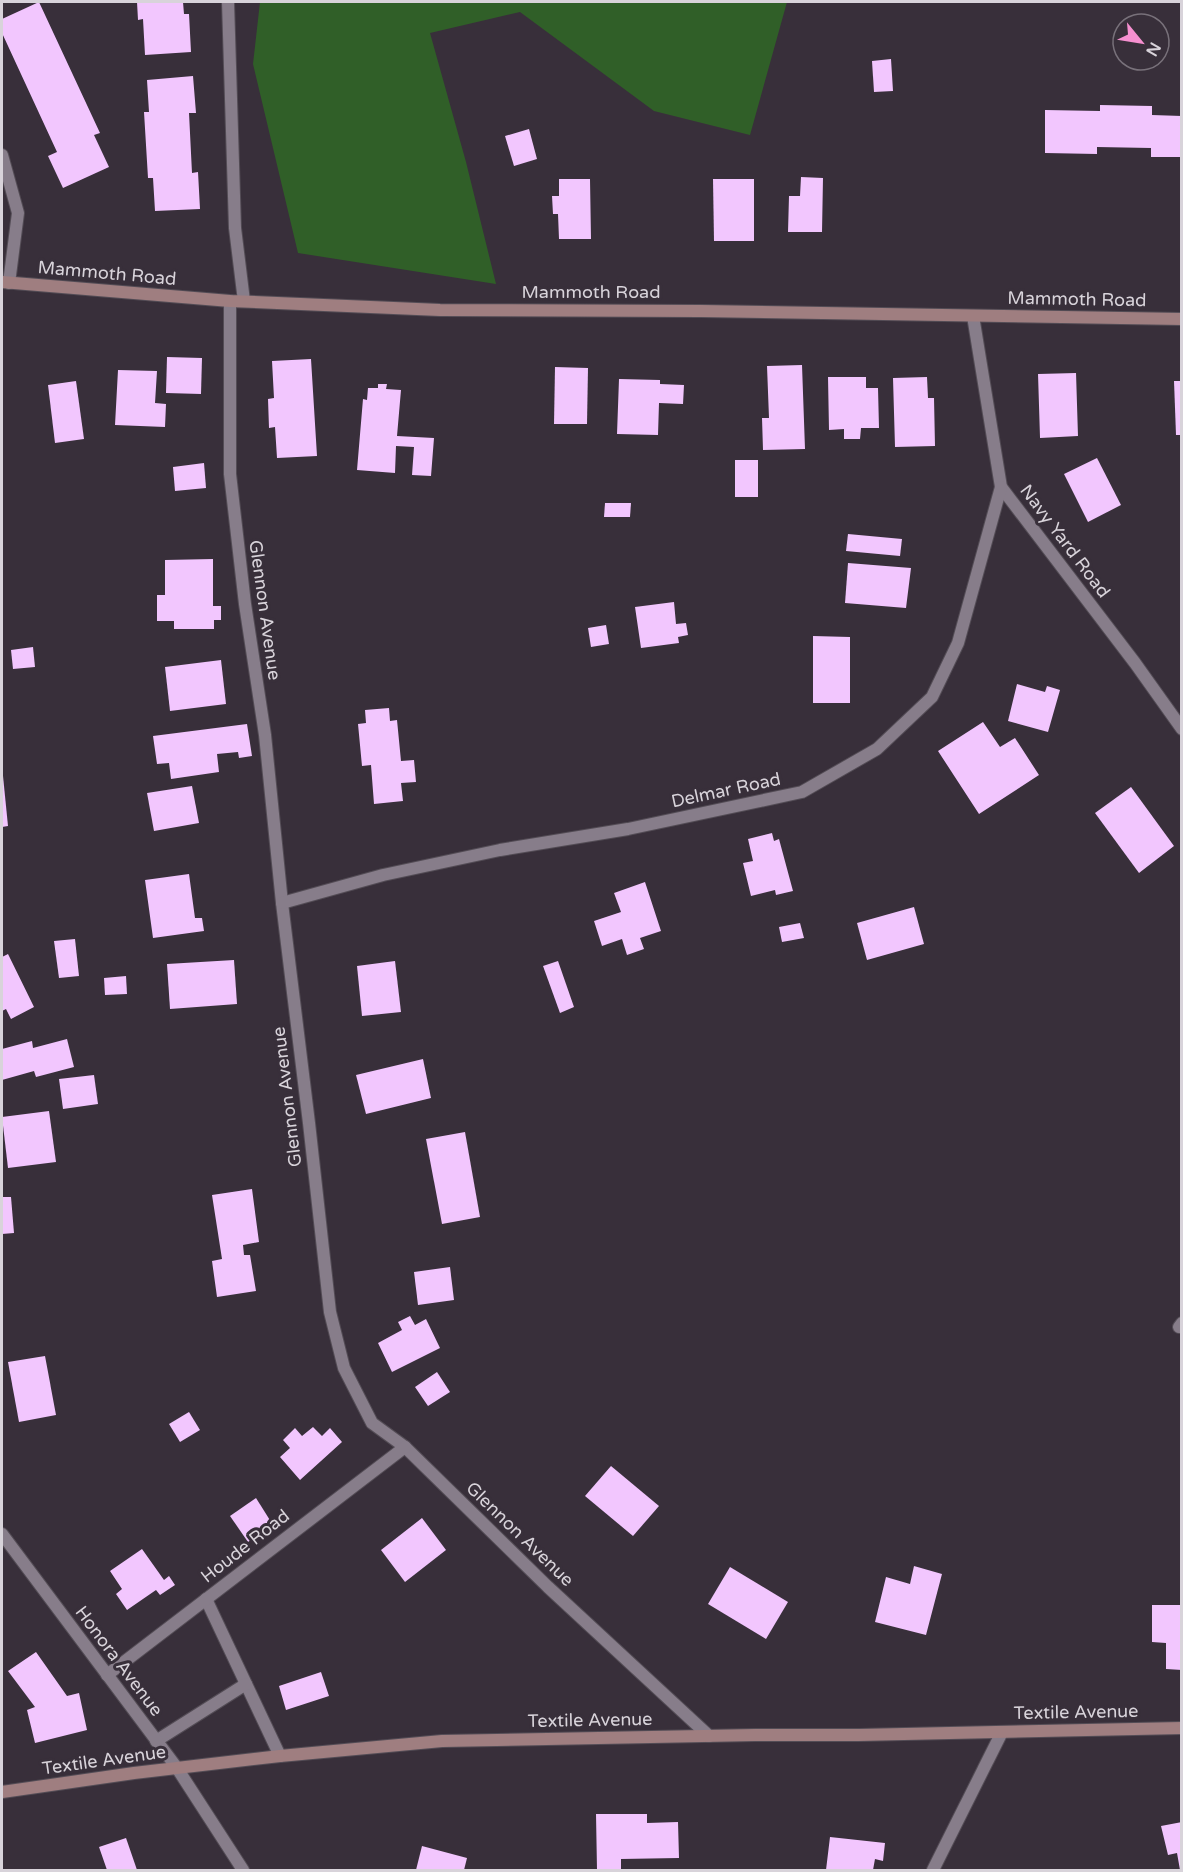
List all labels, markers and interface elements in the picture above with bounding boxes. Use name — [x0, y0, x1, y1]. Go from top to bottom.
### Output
north arrow — [1111, 12, 1171, 72]
text: N — [1141, 38, 1165, 60]
street label: Mammoth Road — [37, 256, 177, 290]
street label: Mammoth Road — [521, 281, 661, 303]
street label: Mammoth Road — [1007, 287, 1147, 311]
street label: Navy Yard Road — [1015, 480, 1115, 602]
street label: Glennon Avenue — [244, 539, 286, 681]
street label: Delmar Road — [669, 768, 783, 812]
street label: Glennon Avenue — [267, 1026, 307, 1168]
street label: Glennon Avenue — [462, 1477, 578, 1591]
street label: Houde Road — [196, 1504, 294, 1588]
street label: Honora Avenue — [70, 1602, 168, 1720]
street label: Textile Avenue — [1013, 1700, 1139, 1724]
street label: Textile Avenue — [527, 1708, 653, 1732]
street label: Textile Avenue — [41, 1740, 167, 1780]

